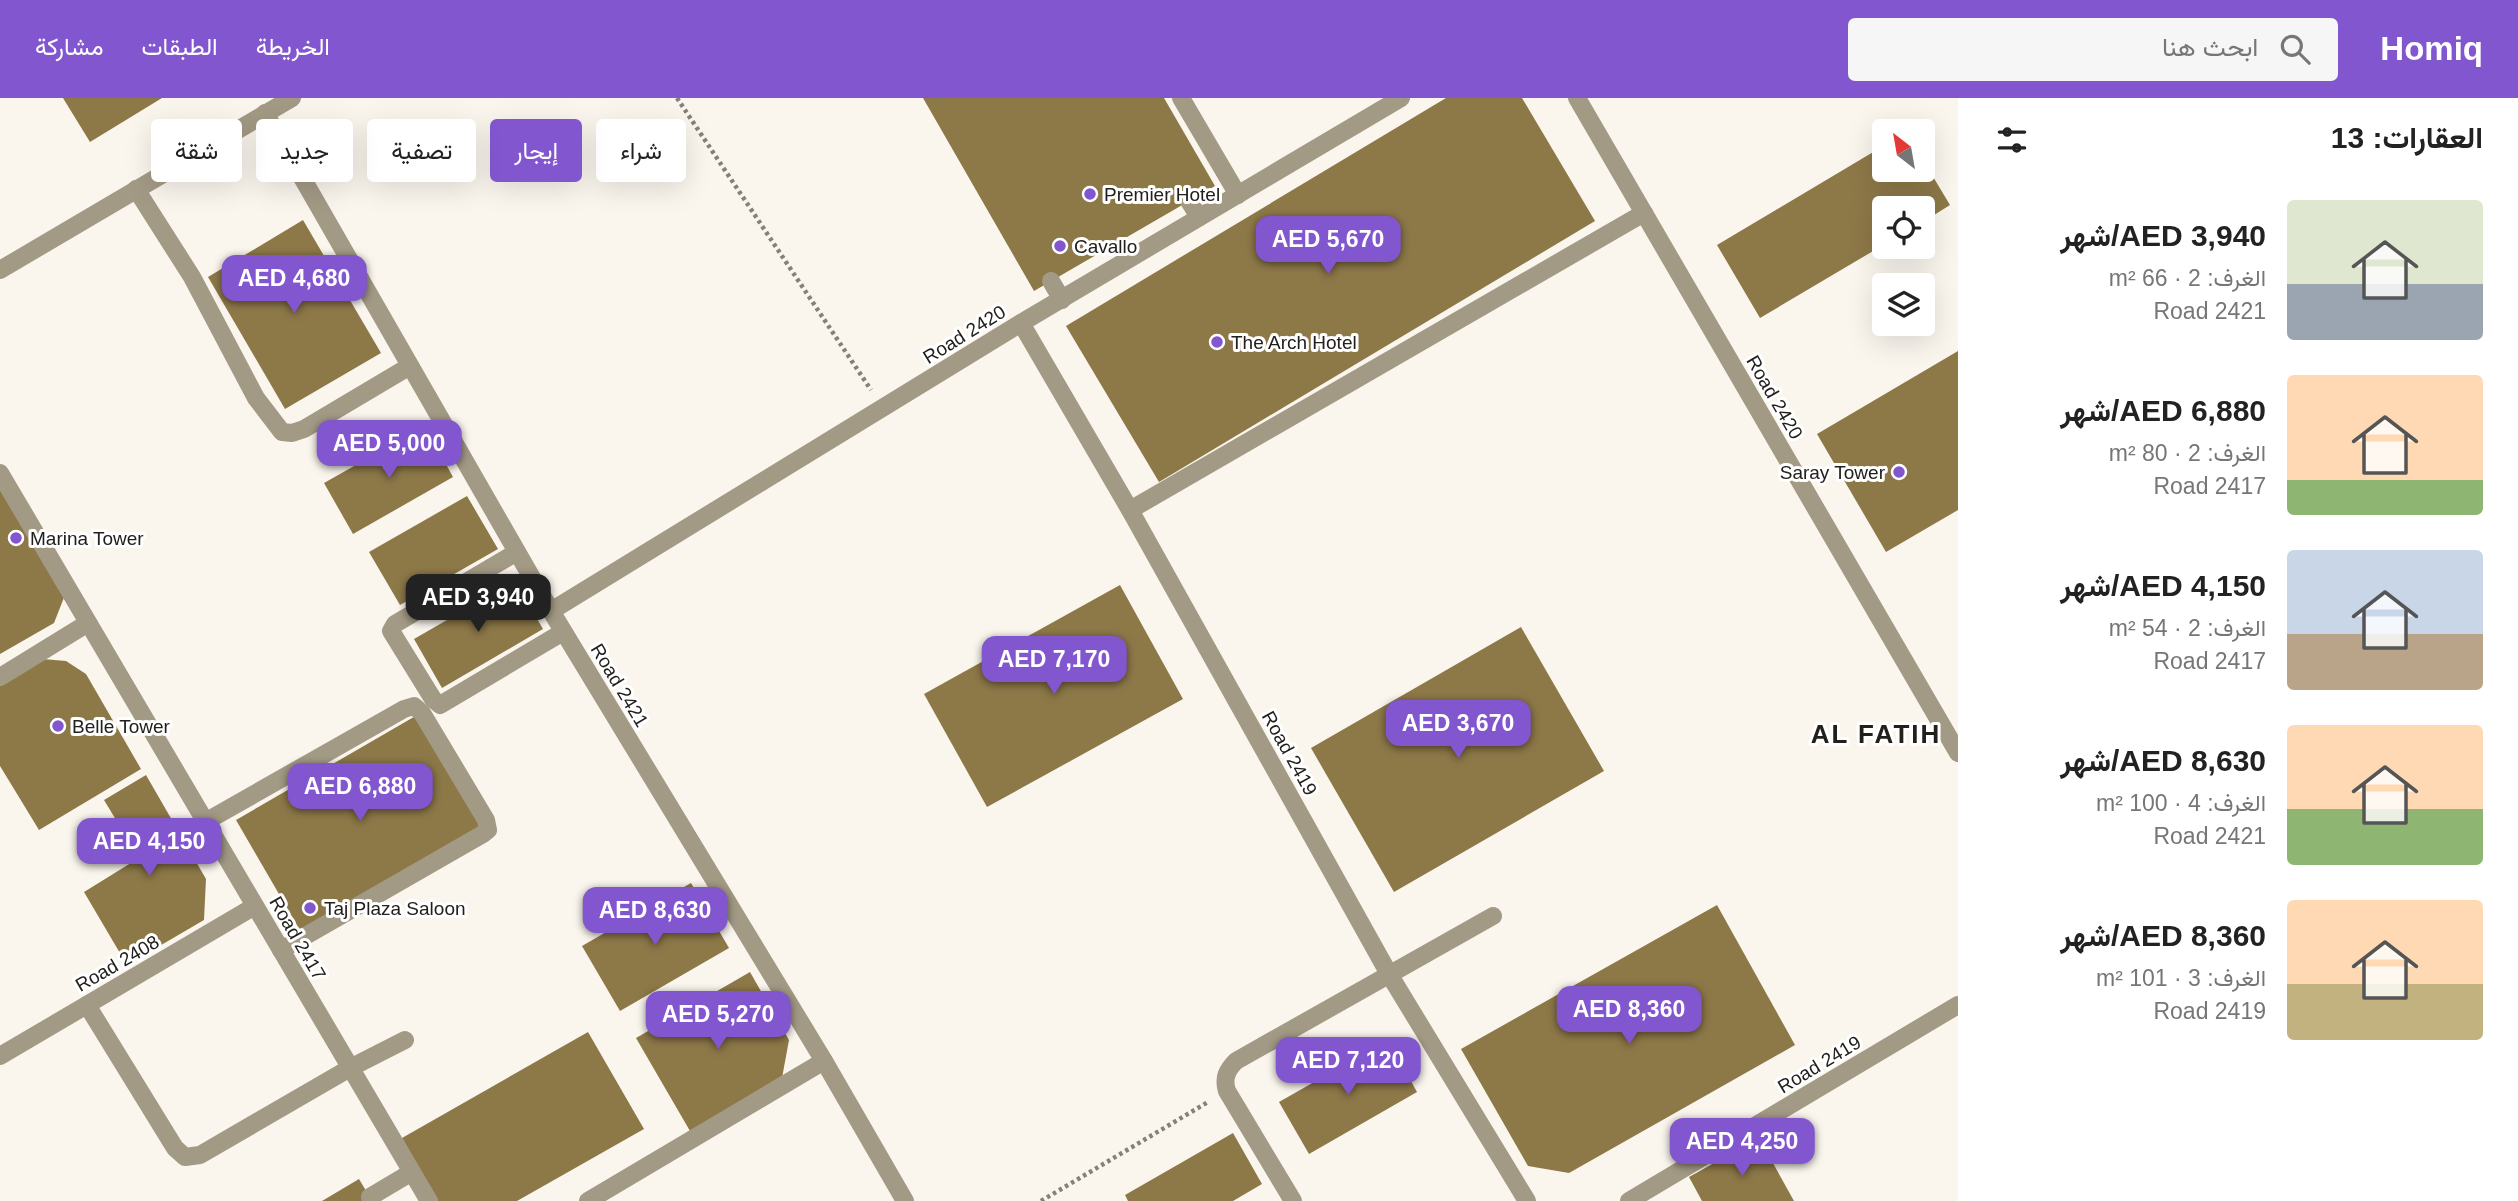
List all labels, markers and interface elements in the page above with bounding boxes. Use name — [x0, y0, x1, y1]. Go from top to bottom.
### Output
search box — [1848, 18, 2338, 81]
icon: search — [2276, 30, 2314, 68]
text: Homiq — [2380, 30, 2483, 67]
text: ابحث هنا — [2162, 32, 2258, 62]
text: مشاركة — [35, 33, 103, 60]
text: الطبقات — [141, 33, 218, 60]
text: الخريطة — [256, 33, 330, 60]
chip: شقة — [151, 119, 242, 182]
chip: جديد — [256, 119, 353, 182]
chip: تصفية — [367, 119, 476, 182]
chip: إيجار — [490, 119, 582, 182]
chip: شراء — [596, 119, 686, 182]
north arrow — [1872, 119, 1936, 182]
map controls — [1872, 119, 1935, 336]
icon: filters — [1993, 121, 2031, 159]
text: العقارات: 13 — [2331, 121, 2483, 154]
place label: Premier Hotel — [1104, 184, 1220, 205]
marker: Premier Hotel — [1082, 186, 1098, 202]
button: locate — [1872, 196, 1935, 259]
pin: AED 5,670 — [1248, 216, 1408, 276]
text: AED 3,940/شهر — [2060, 219, 2266, 252]
text: AED 5,670 — [1272, 226, 1384, 252]
icon: home — [2343, 228, 2427, 312]
place label: Cavallo — [1074, 236, 1137, 257]
marker: Cavallo — [1052, 238, 1068, 254]
pin: AED 4,680 — [214, 256, 374, 315]
text: AED 4,680 — [238, 265, 350, 291]
text: الغرف: 2 · 66 m² — [2109, 265, 2266, 291]
button: layers — [1872, 273, 1935, 336]
text: Road 2421 — [2153, 298, 2266, 324]
street label: Road 2420 — [919, 301, 1009, 368]
place label: The Arch Hotel — [1231, 332, 1357, 353]
marker: The Arch Hotel — [1209, 334, 1225, 350]
street label: Road 2420 — [1742, 352, 1807, 443]
text: AED 6,880/شهر — [2060, 394, 2266, 427]
icon: home — [2343, 403, 2427, 487]
pin: AED 5,000 — [309, 420, 469, 480]
text: AED 5,000 — [333, 430, 445, 456]
text: الغرف: 2 · 80 m² — [2109, 440, 2266, 466]
place label: Saray Tower — [1780, 462, 1886, 483]
marker: Saray Tower — [1891, 464, 1907, 480]
text: Road 2417 — [2153, 473, 2266, 499]
place label: Marina Tower — [30, 528, 144, 549]
marker: Marina Tower — [8, 530, 24, 546]
text: AED 4,150/شهر — [2060, 569, 2266, 602]
pin: AED 3,940 — [398, 574, 558, 634]
icon: home — [2343, 578, 2427, 662]
text: AED 3,940 — [422, 584, 534, 610]
text: الغرف: 2 · 54 m² — [2109, 615, 2266, 641]
pin: AED 7,170 — [974, 636, 1134, 696]
street label: Road 2421 — [587, 640, 653, 731]
text: AED 7,170 — [998, 646, 1110, 672]
text: Road 2417 — [2153, 648, 2266, 674]
pin: AED 3,670 — [1378, 700, 1538, 760]
street label: Road 2419 — [1258, 707, 1321, 799]
text: AED 3,670 — [1402, 710, 1514, 736]
place label: Belle Tower — [72, 716, 171, 737]
marker: Belle Tower — [50, 718, 66, 734]
district label: AL FATIH — [1811, 719, 1941, 749]
text: AED 8,630/شهر — [2060, 744, 2266, 777]
icon: home — [2343, 753, 2427, 837]
pin: AED 6,880 — [280, 764, 440, 823]
text: AED 6,880 — [304, 773, 416, 799]
text: الغرف: 4 · 100 m² — [2096, 790, 2266, 816]
pin: AED 4,150 — [69, 818, 229, 878]
text: Road 2421 — [2153, 823, 2266, 849]
text: AED 4,150 — [93, 828, 205, 854]
pin: AED 8,630 — [575, 888, 735, 947]
street label: Road 2417 — [265, 893, 330, 984]
text: AED 8,630 — [599, 897, 711, 923]
place label: Taj Plaza Saloon — [324, 898, 466, 919]
marker: Taj Plaza Saloon — [302, 900, 318, 916]
text: AED 8,360/شهر — [2060, 919, 2266, 952]
icon: home — [2343, 928, 2427, 1012]
street label: Road 2408 — [72, 931, 163, 996]
text: الغرف: 3 · 101 m² — [2096, 965, 2266, 991]
pin: AED 8,360 — [1549, 986, 1709, 1046]
pin: AED 5,270 — [638, 992, 798, 1051]
text: AED 8,360 — [1573, 996, 1685, 1022]
text: Road 2419 — [2153, 998, 2266, 1024]
text: AED 5,270 — [662, 1001, 774, 1027]
street label: Road 2419 — [1774, 1031, 1865, 1097]
pin: AED 7,120 — [1268, 1038, 1428, 1097]
text: AED 7,120 — [1292, 1047, 1404, 1073]
pin: AED 4,250 — [1662, 1118, 1822, 1178]
text: AED 4,250 — [1686, 1128, 1798, 1154]

